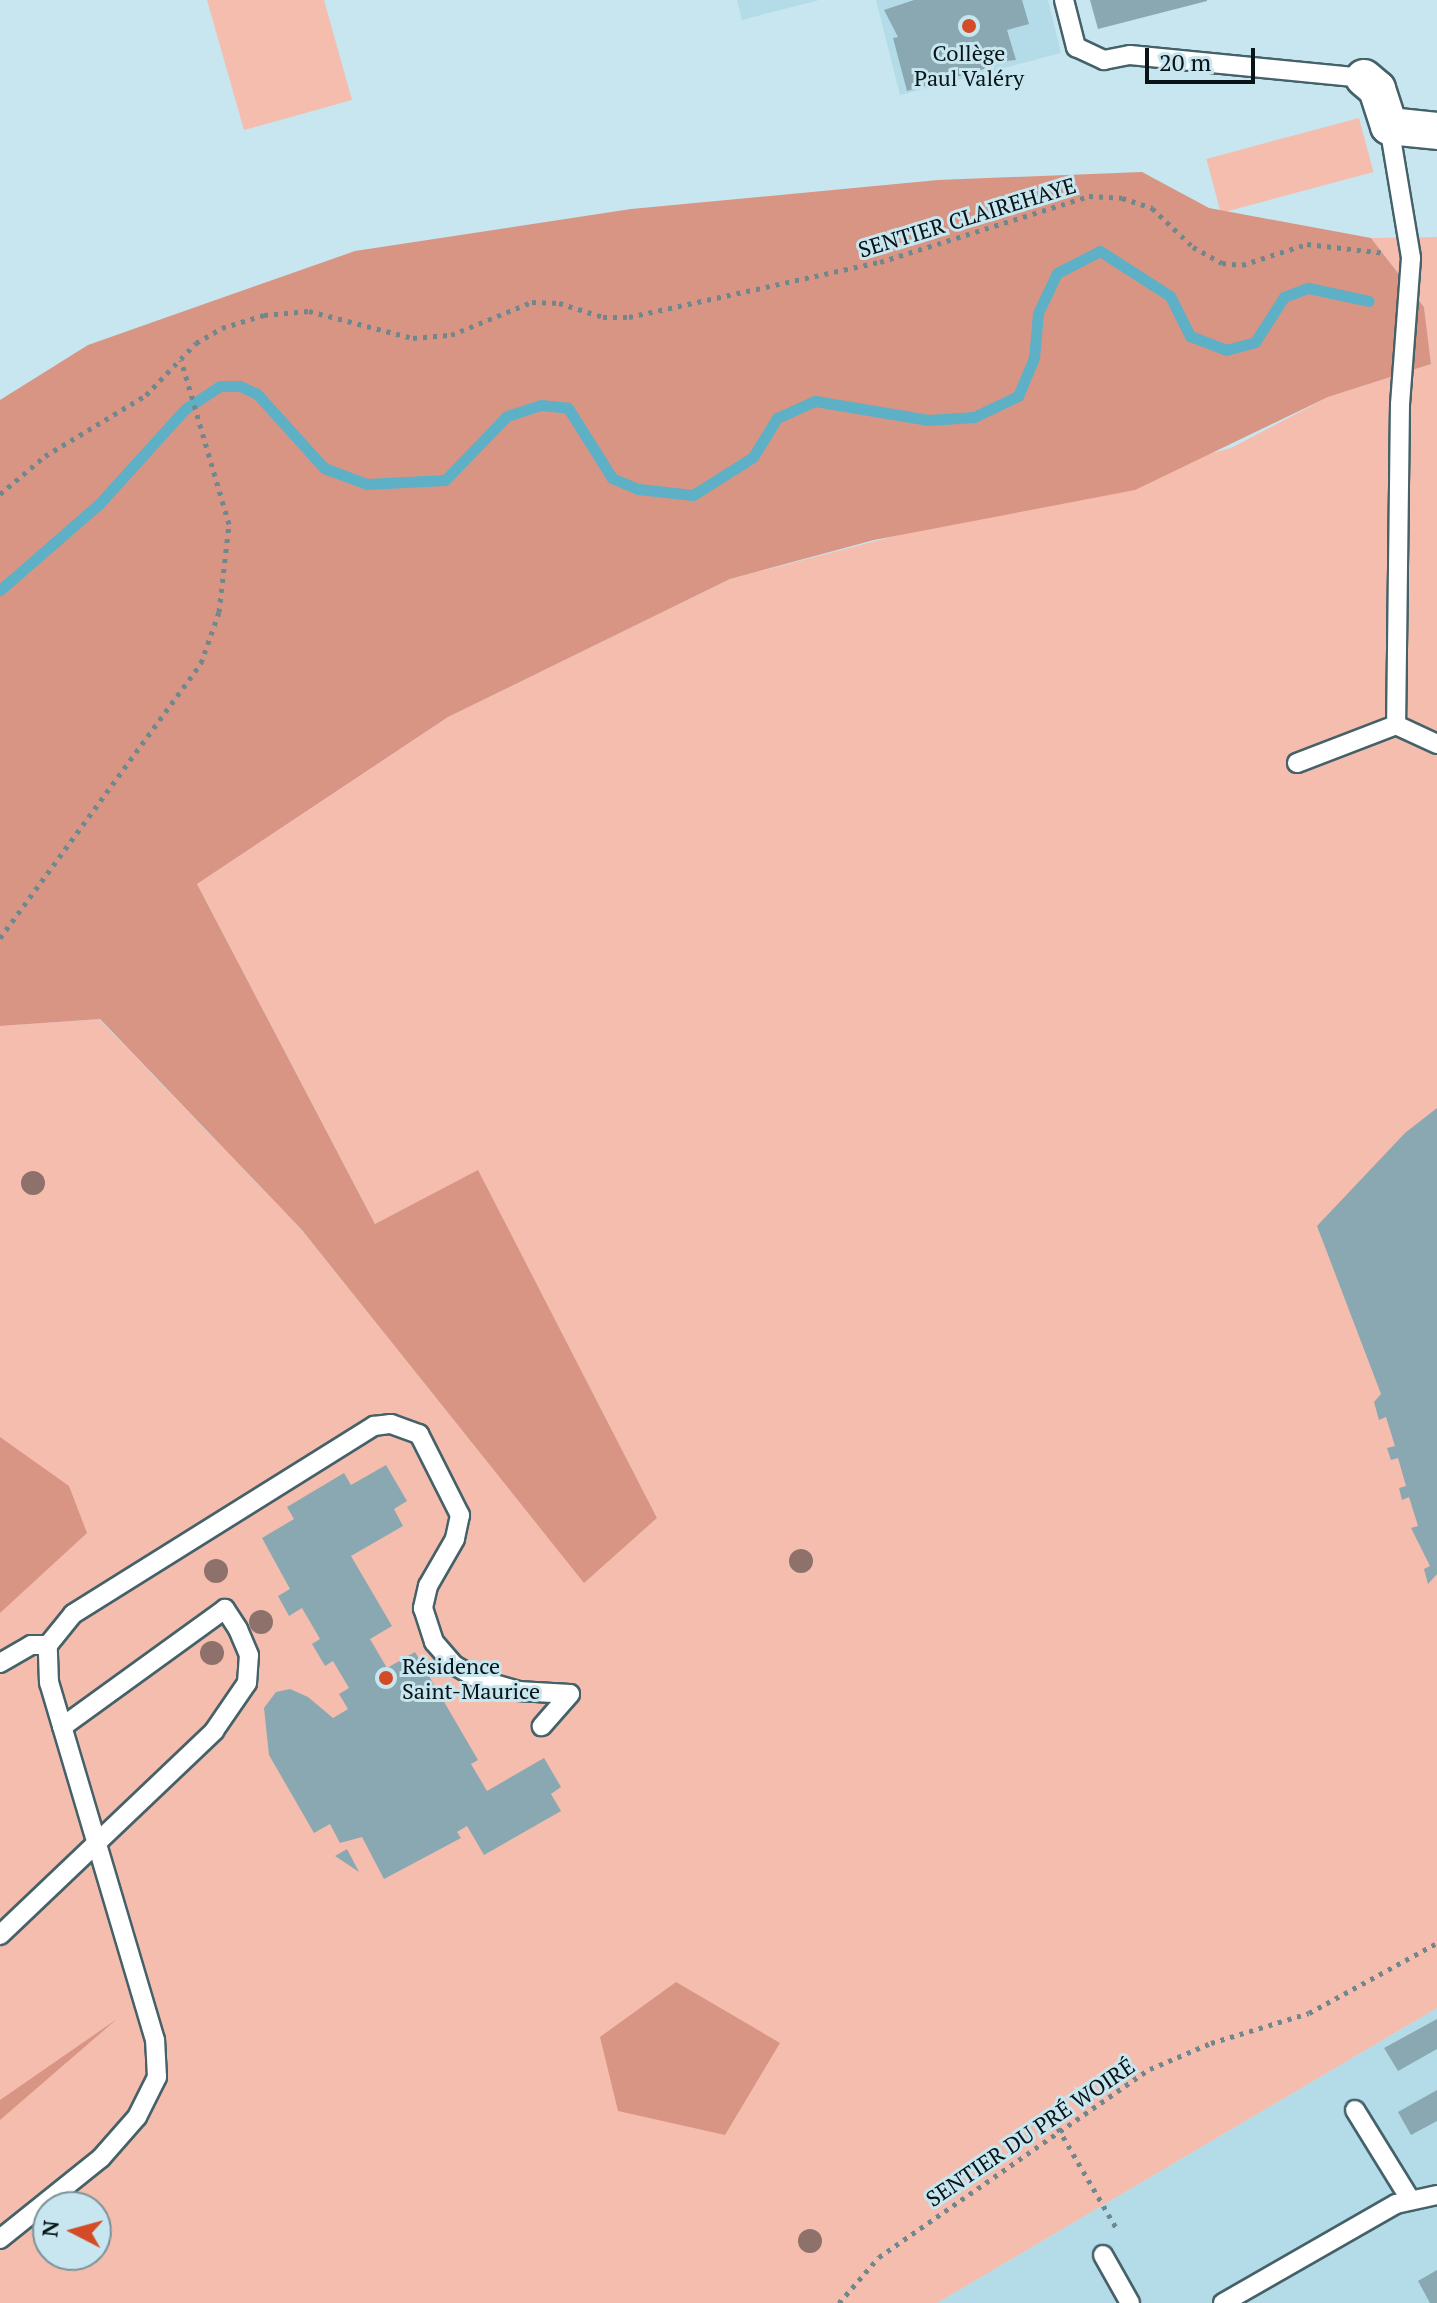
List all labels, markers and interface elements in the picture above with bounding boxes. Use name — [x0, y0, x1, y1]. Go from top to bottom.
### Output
marker: Collège Paul Valéry — [960, 17, 978, 35]
scale bar — [1149, 32, 1259, 82]
place label: Collège Paul Valéry — [914, 39, 1024, 90]
text: 20 m — [1159, 46, 1211, 78]
street label: SENTIER CLAIREHAYE — [855, 171, 1079, 263]
place label: Résidence Saint-Maurice — [402, 1652, 540, 1704]
marker: Résidence Saint-Maurice — [377, 1669, 395, 1687]
street label: SENTIER DU PRÉ WOIRÉ — [921, 2052, 1139, 2212]
north arrow — [32, 2191, 112, 2271]
text: N — [34, 2219, 65, 2238]

